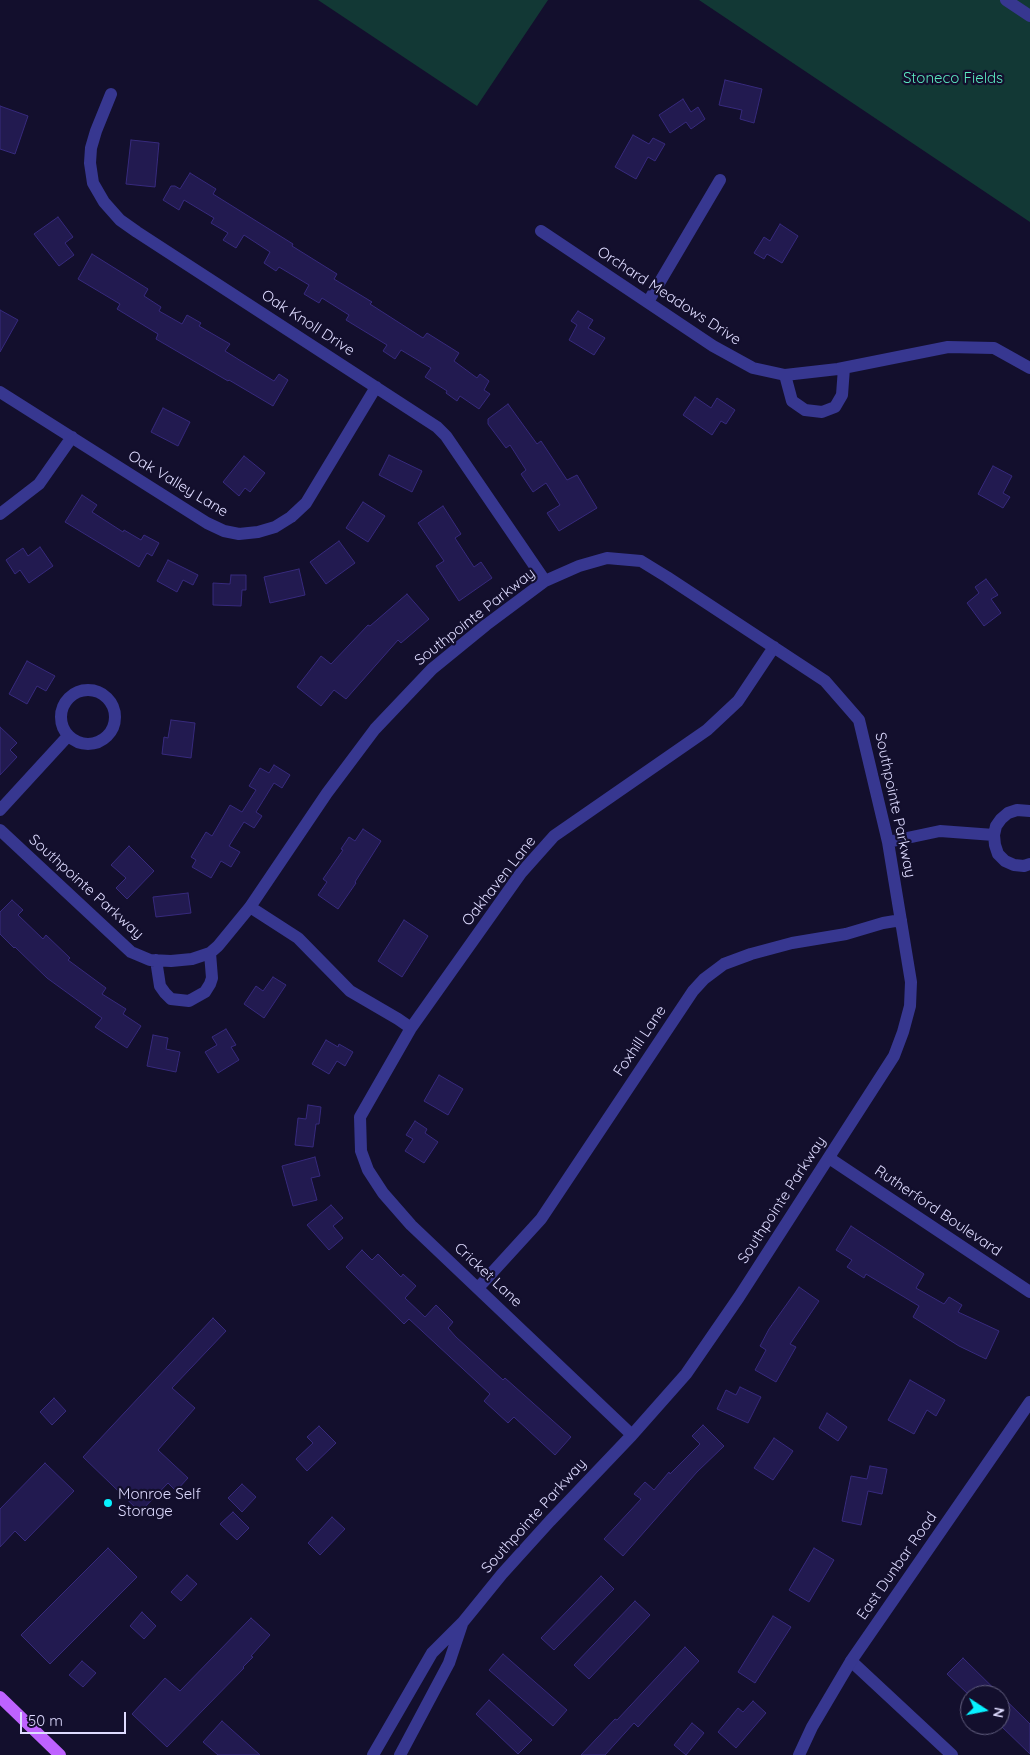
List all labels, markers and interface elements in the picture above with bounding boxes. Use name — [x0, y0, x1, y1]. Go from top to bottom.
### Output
park label: Stoneco Fields — [903, 69, 1003, 87]
street label: Orchard Meadows Drive — [594, 243, 744, 349]
street label: Oak Knoll Drive — [258, 286, 358, 360]
street label: Oak Valley Lane — [125, 447, 231, 521]
street label: Southpointe Parkway — [411, 564, 539, 670]
street label: Southpointe Parkway — [871, 731, 919, 879]
street label: Southpointe Parkway — [25, 831, 147, 943]
street label: Oakhaven Lane — [458, 832, 540, 930]
street label: Foxhill Lane — [610, 1002, 670, 1080]
street label: Southpointe Parkway — [734, 1133, 830, 1267]
street label: Rutherford Boulevard — [871, 1162, 1005, 1260]
street label: Cricket Lane — [450, 1239, 526, 1311]
street label: Southpointe Parkway — [478, 1455, 590, 1577]
place label: Monroe Self Storage — [118, 1485, 201, 1520]
marker: Monroe Self Storage — [102, 1497, 114, 1509]
street label: East Dunbar Road — [853, 1509, 941, 1623]
north arrow — [960, 1685, 1010, 1735]
scale bar — [22, 1702, 129, 1734]
text: N — [989, 1706, 1009, 1719]
text: 50 m — [28, 1711, 63, 1730]

